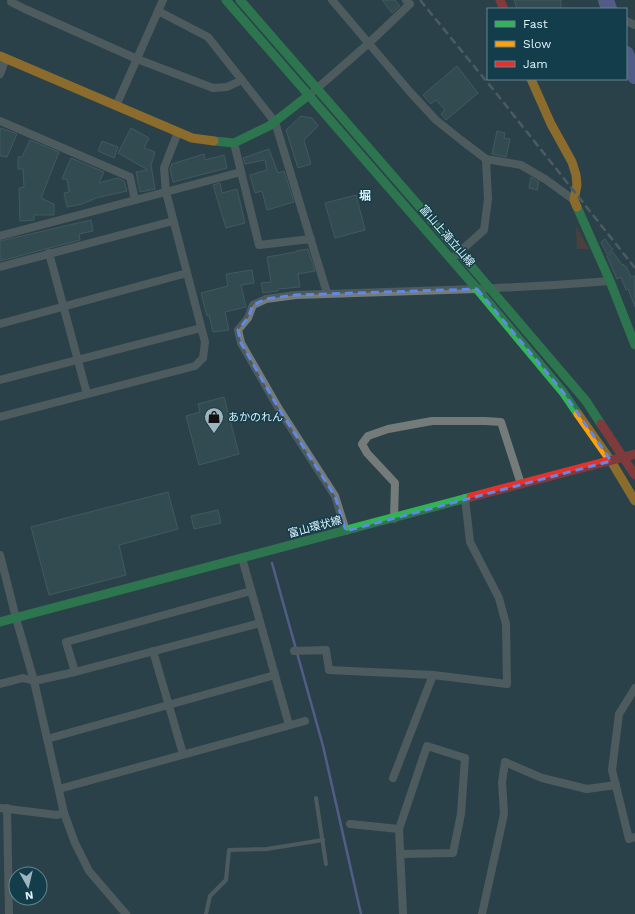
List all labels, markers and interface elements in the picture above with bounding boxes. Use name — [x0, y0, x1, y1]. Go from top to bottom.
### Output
legend — [487, 8, 627, 80]
text: Fast — [523, 17, 548, 31]
text: Slow — [523, 37, 551, 51]
text: Jam — [523, 57, 548, 71]
district label: 堀 — [359, 189, 371, 203]
street label: 富山上滝立山線 — [417, 203, 477, 269]
shop icon: あかのれん — [203, 406, 225, 434]
place label: あかのれん — [228, 411, 283, 424]
street label: 富山環状線 — [287, 514, 343, 540]
north arrow — [8, 866, 48, 906]
text: N — [24, 888, 34, 902]

